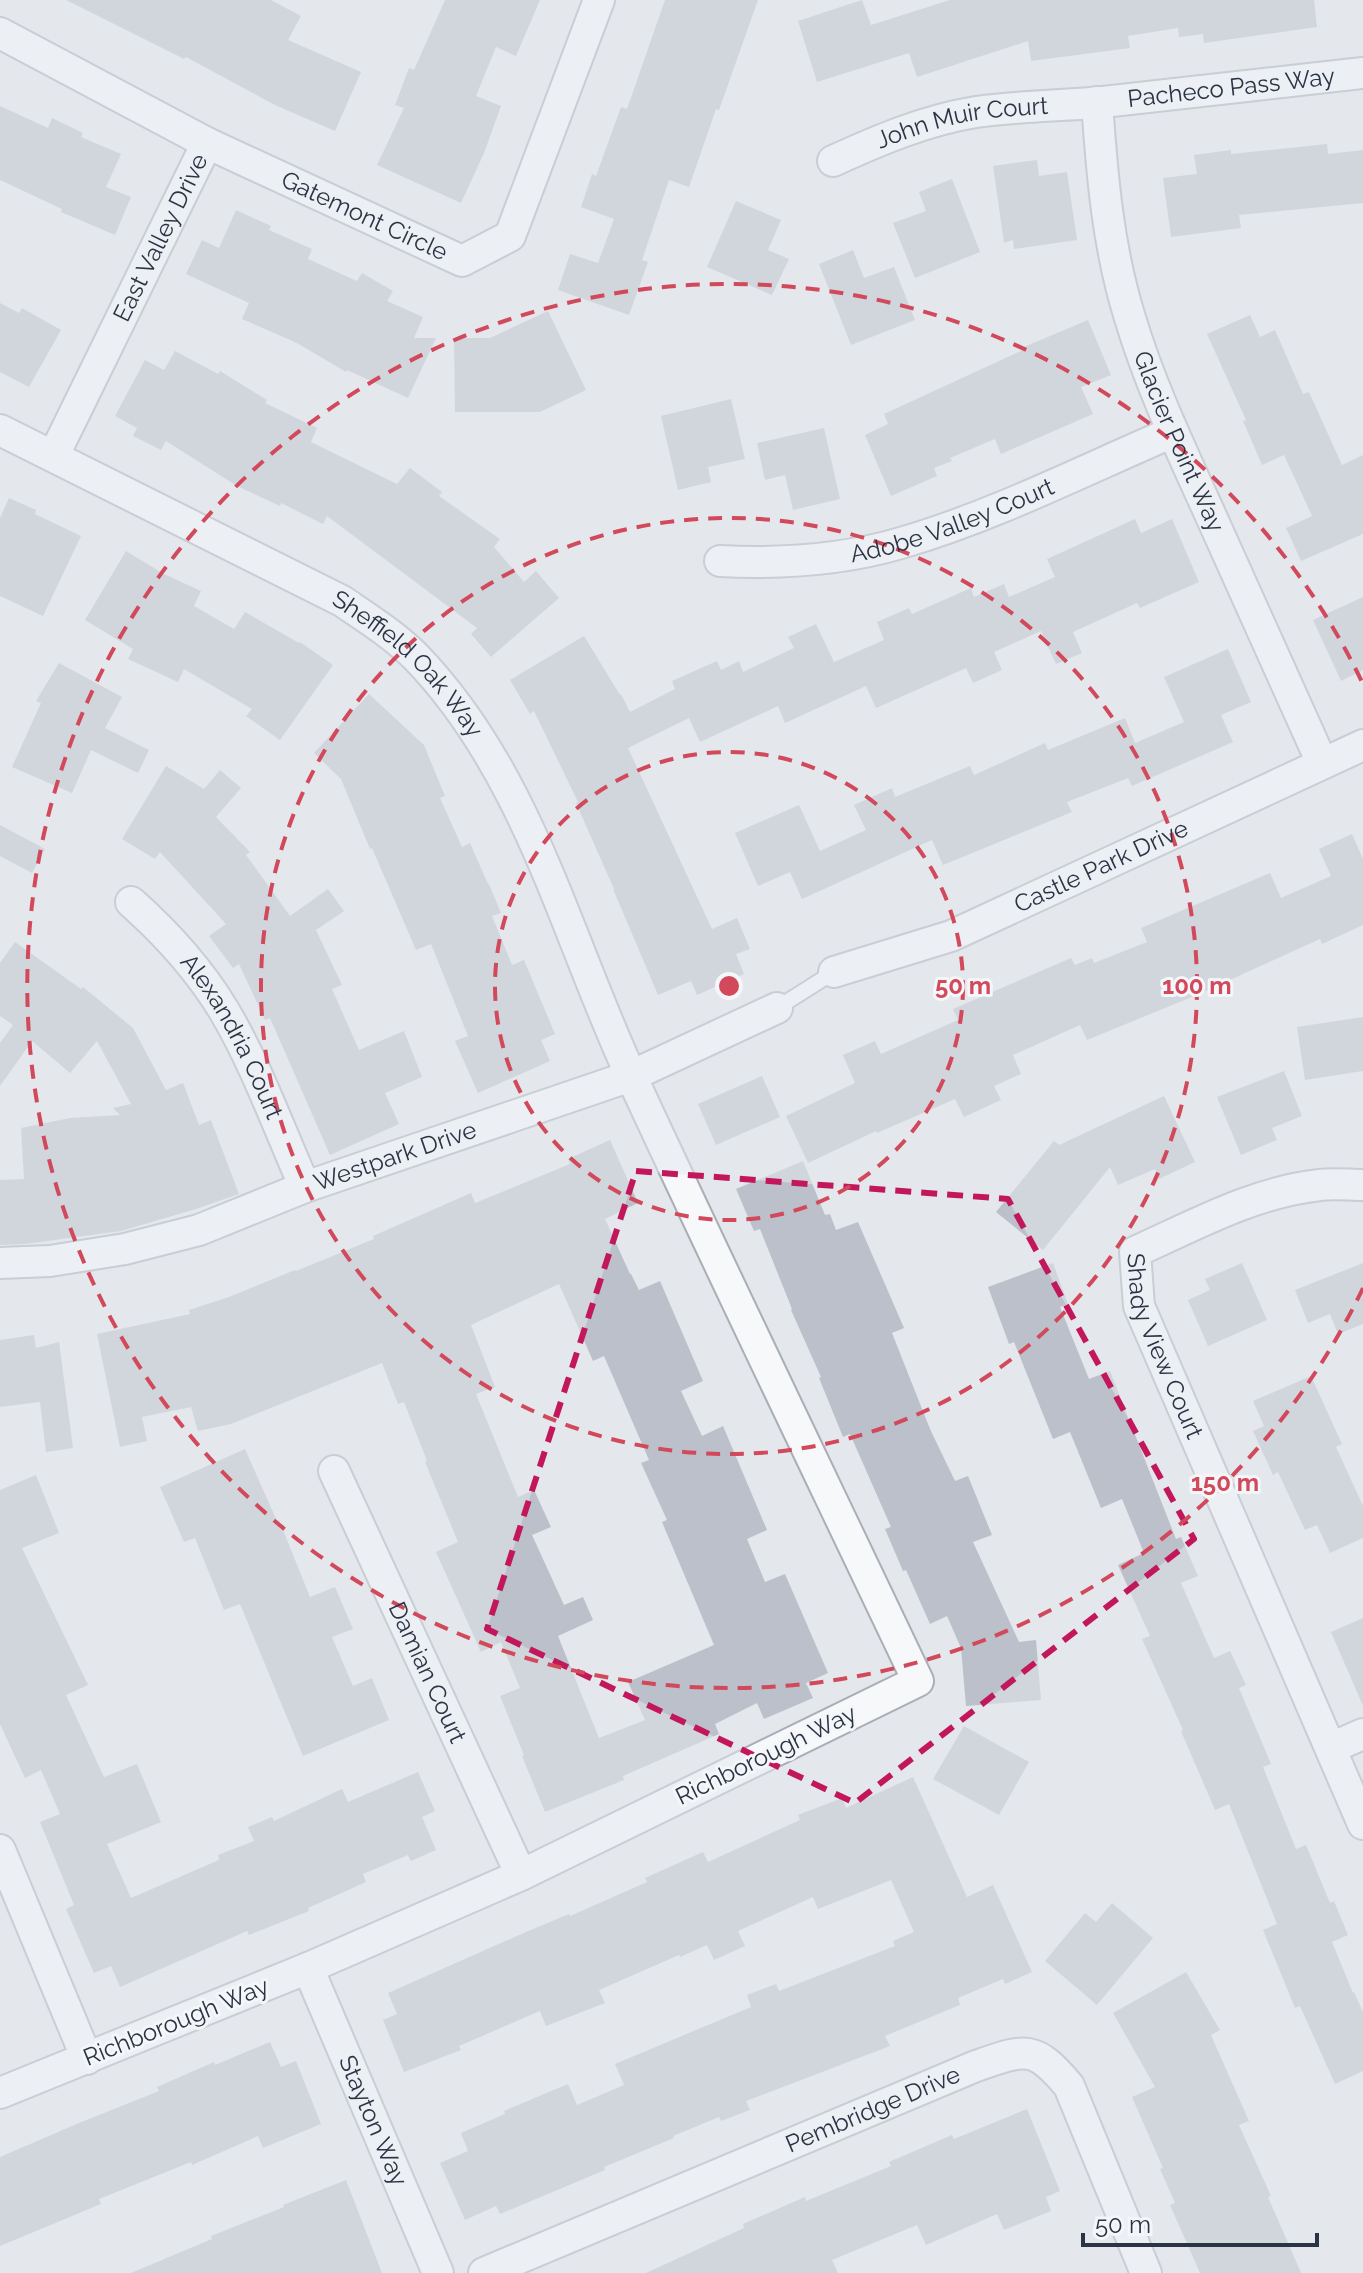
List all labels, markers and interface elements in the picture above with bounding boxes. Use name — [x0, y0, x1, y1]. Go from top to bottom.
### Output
street label: Pacheco Pass Way — [1126, 61, 1336, 113]
street label: John Muir Court — [871, 91, 1049, 155]
street label: East Valley Drive — [107, 149, 213, 326]
street label: Gatemont Circle — [277, 164, 453, 266]
street label: Glacier Point Way — [1128, 347, 1231, 536]
street label: Adobe Valley Court — [848, 472, 1058, 568]
street label: Sheffield Oak Way — [328, 584, 490, 742]
street label: Castle Park Drive — [1009, 813, 1193, 919]
street label: Alexandria Court — [175, 948, 289, 1123]
text: 50 m — [935, 971, 991, 1000]
text: 100 m — [1162, 971, 1232, 1000]
centre of rings — [715, 972, 743, 1000]
street label: Westpark Drive — [310, 1115, 480, 1197]
street label: Shady View Court — [1121, 1252, 1210, 1443]
text: 150 m — [1191, 1468, 1259, 1497]
street label: Damian Court — [383, 1597, 473, 1747]
street label: Richborough Way — [671, 1698, 861, 1811]
street label: Richborough Way — [79, 1971, 273, 2072]
street label: Stayton Way — [333, 2051, 414, 2190]
street label: Pembridge Drive — [781, 2059, 964, 2158]
scale bar — [1083, 2197, 1317, 2247]
text: 50 m — [1095, 2210, 1151, 2239]

